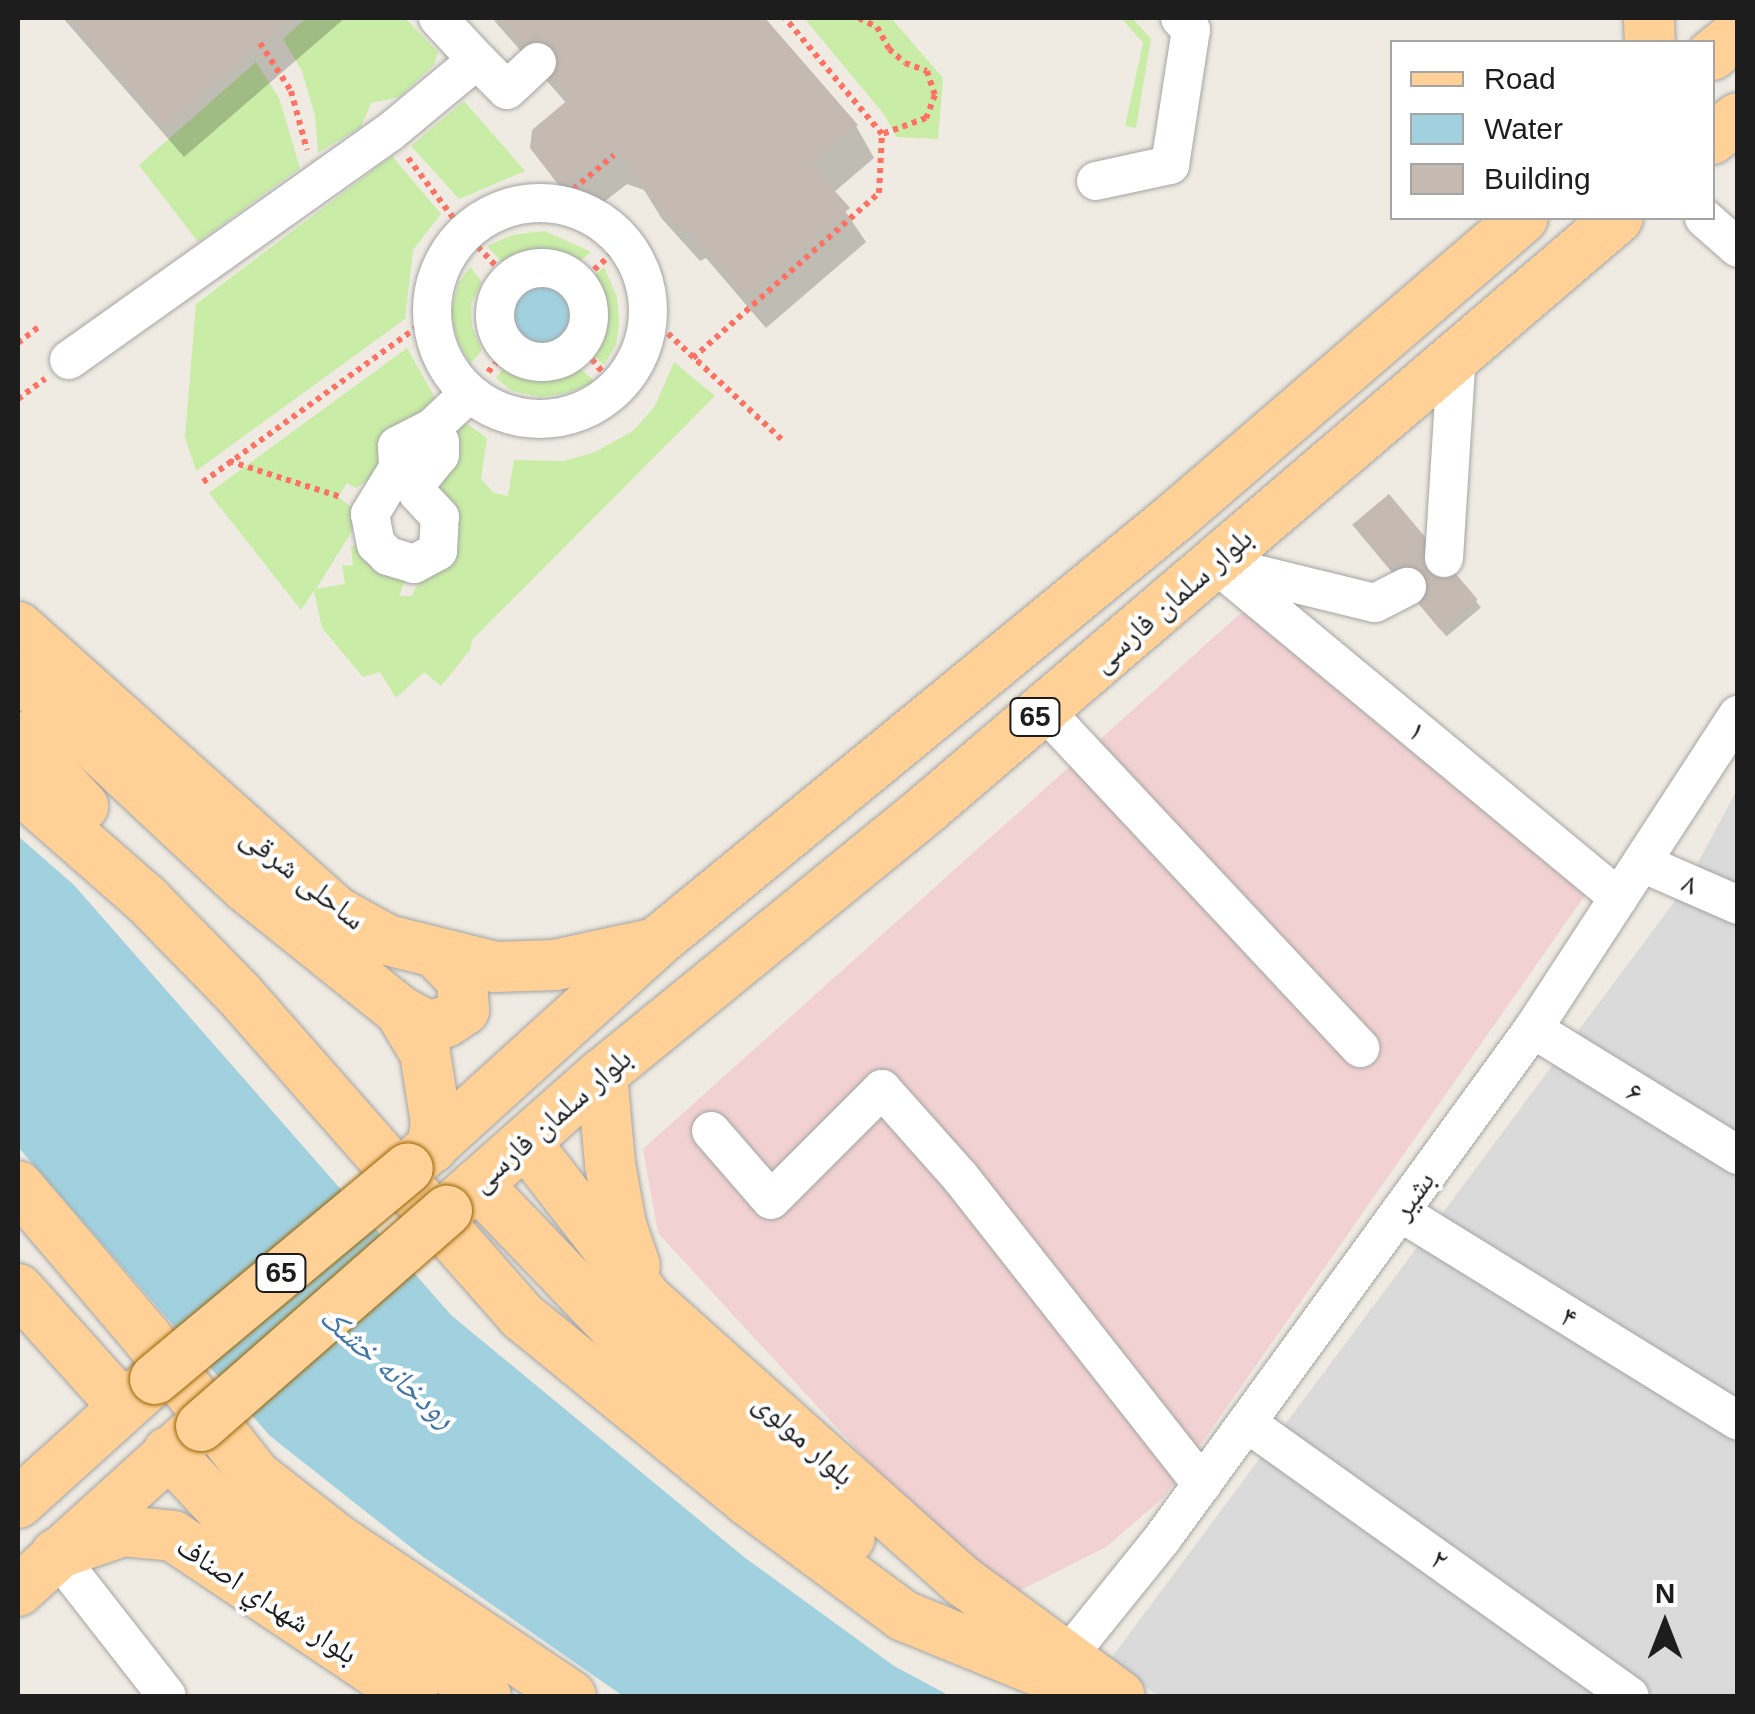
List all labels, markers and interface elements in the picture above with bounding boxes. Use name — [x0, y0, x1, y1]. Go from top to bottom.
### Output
legend — [1390, 40, 1715, 220]
text: Road — [1484, 62, 1556, 95]
text: Water — [1484, 112, 1563, 145]
text: Building — [1484, 162, 1591, 195]
street label: بلوار سلمان فارسی — [1084, 520, 1260, 680]
road number: 65 — [1008, 694, 1062, 740]
street label: ۱ — [1400, 713, 1434, 749]
street label: ساحلی شرقی — [234, 818, 372, 938]
street label: ۸ — [1677, 865, 1703, 903]
street label: بلوار سلمان فارسی — [463, 1040, 639, 1200]
street label: ۶ — [1620, 1073, 1650, 1111]
street label: بشیر — [1383, 1164, 1443, 1226]
road number: 65 — [254, 1250, 308, 1296]
water label: رودخانه خشک — [312, 1298, 464, 1436]
street label: ۴ — [1554, 1298, 1584, 1336]
street label: بلوار مولوی — [746, 1384, 862, 1494]
street label: بلوار شهداي اصناف — [170, 1528, 364, 1672]
street label: ۲ — [1423, 1541, 1455, 1579]
north arrow — [1615, 1574, 1715, 1674]
text: N — [1655, 1578, 1675, 1609]

